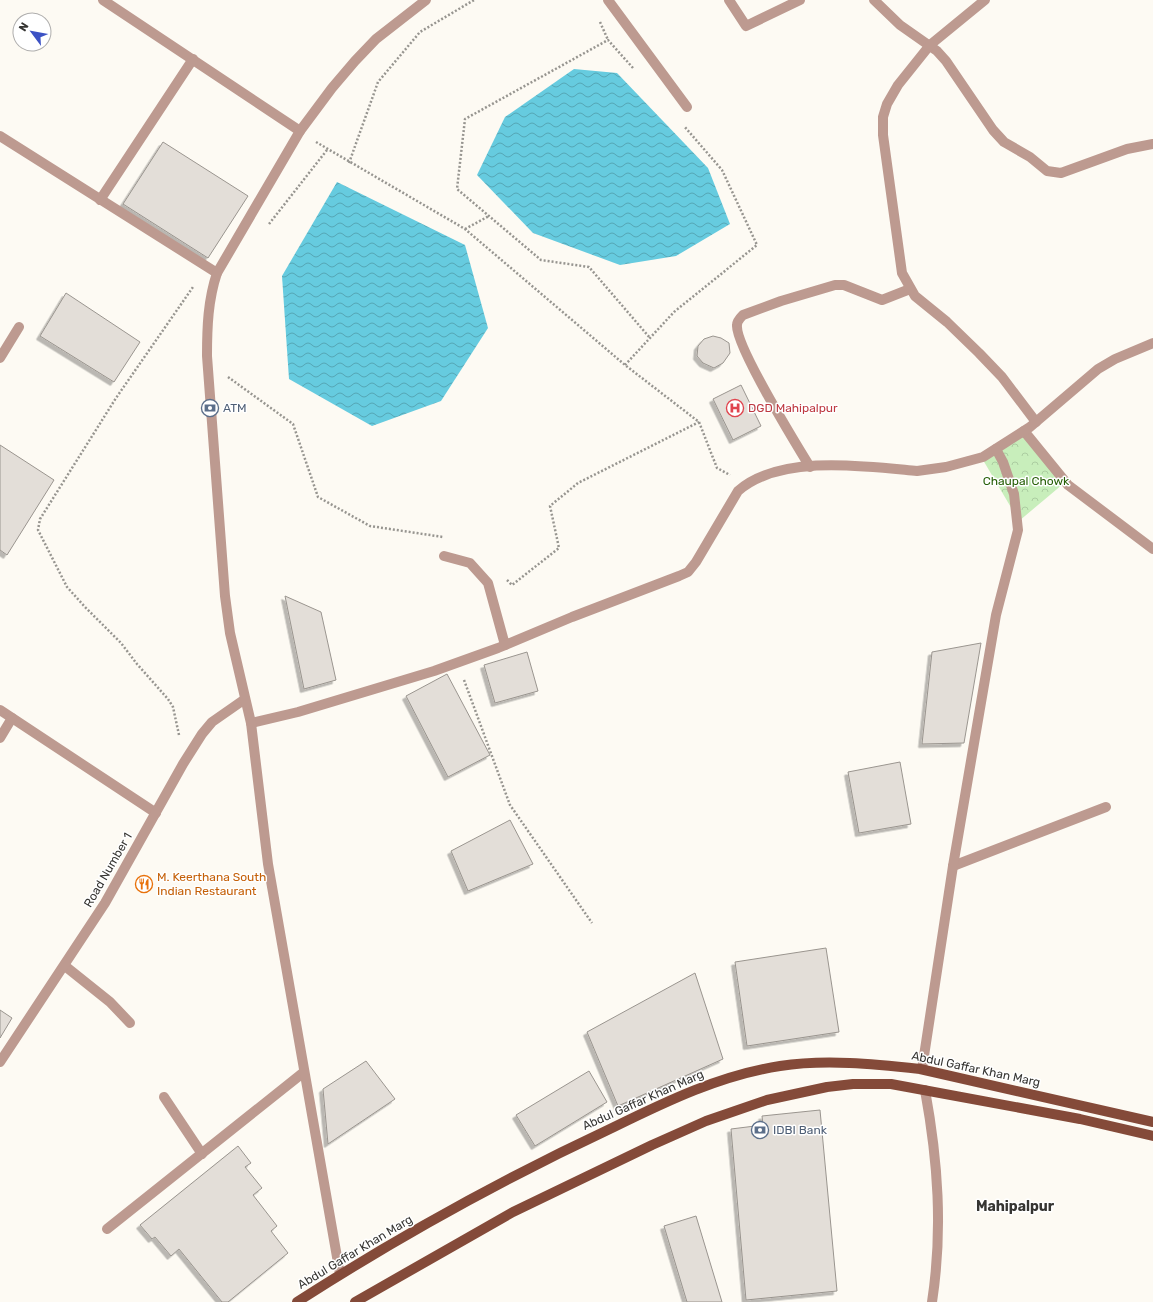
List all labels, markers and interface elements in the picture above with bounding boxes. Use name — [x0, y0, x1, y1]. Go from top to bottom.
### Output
north arrow — [12, 12, 52, 52]
text: N — [16, 20, 32, 34]
bank icon: ATM — [200, 398, 220, 418]
hospital icon: DGD Mahipalpur — [725, 398, 745, 418]
place label: ATM — [223, 401, 247, 415]
place label: DGD Mahipalpur — [748, 401, 838, 415]
park label: Chaupal Chowk — [983, 474, 1070, 488]
street label: Road Number 1 — [81, 830, 135, 910]
place label: M. Keerthana South Indian Restaurant — [157, 870, 266, 898]
restaurant icon: M. Keerthana South Indian Restaurant — [134, 874, 154, 894]
street label: Abdul Gaffar Khan Marg — [910, 1049, 1042, 1089]
street label: Abdul Gaffar Khan Marg — [580, 1067, 706, 1133]
bank icon: IDBI Bank — [750, 1120, 770, 1140]
place label: IDBI Bank — [773, 1123, 828, 1137]
district label: Mahipalpur — [976, 1198, 1055, 1215]
street label: Abdul Gaffar Khan Marg — [295, 1212, 415, 1292]

